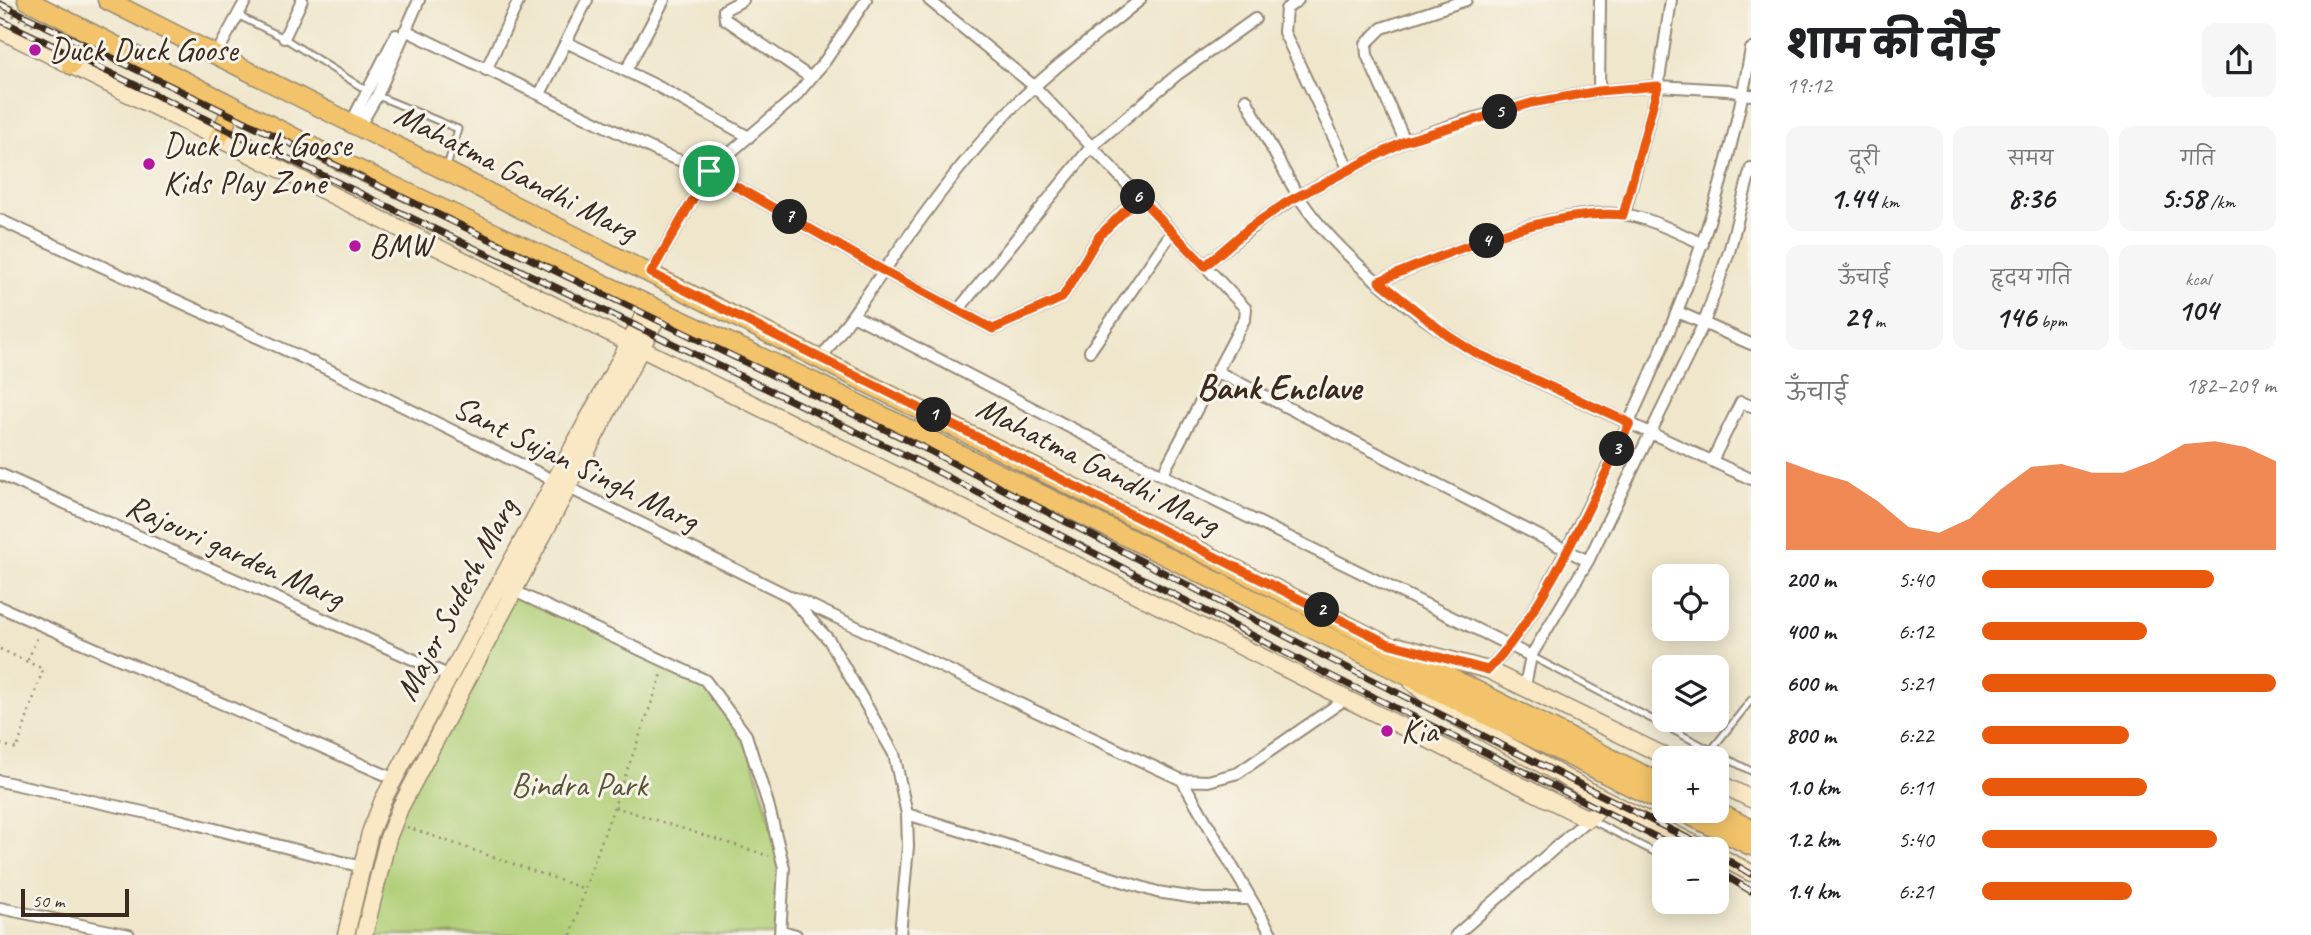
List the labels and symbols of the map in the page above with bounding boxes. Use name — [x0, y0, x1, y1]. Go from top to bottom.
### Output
place label: Duck Duck Goose — [49, 29, 240, 71]
marker: Duck Duck Goose — [27, 42, 43, 58]
street label: Mahatma Gandhi Marg — [388, 93, 646, 252]
pin: 5 — [1482, 94, 1518, 130]
place label: Duck Duck Goose Kids Play Zone — [163, 124, 354, 204]
pin — [679, 141, 739, 201]
marker: Duck Duck Goose Kids Play Zone — [141, 156, 157, 172]
pin: 6 — [1120, 180, 1156, 214]
pin: 7 — [772, 200, 808, 234]
pin: 4 — [1470, 224, 1504, 258]
place label: BMW — [369, 225, 437, 267]
marker: BMW — [347, 238, 363, 254]
district label: Bank Enclave — [1197, 365, 1363, 410]
street label: Sant Sujan Singh Marg — [447, 385, 707, 542]
street label: Mahatma Gandhi Marg — [970, 386, 1228, 545]
pin: 1 — [916, 398, 951, 432]
pin: 3 — [1600, 432, 1634, 466]
street label: Rajouri garden Marg — [120, 484, 352, 619]
street label: Major Sudesh Marg — [385, 489, 528, 707]
pin: 2 — [1304, 592, 1340, 628]
place label: Kia — [1401, 710, 1439, 752]
marker: Kia — [1379, 723, 1395, 739]
park label: Bindra Park — [511, 764, 649, 806]
scale bar — [21, 886, 130, 918]

